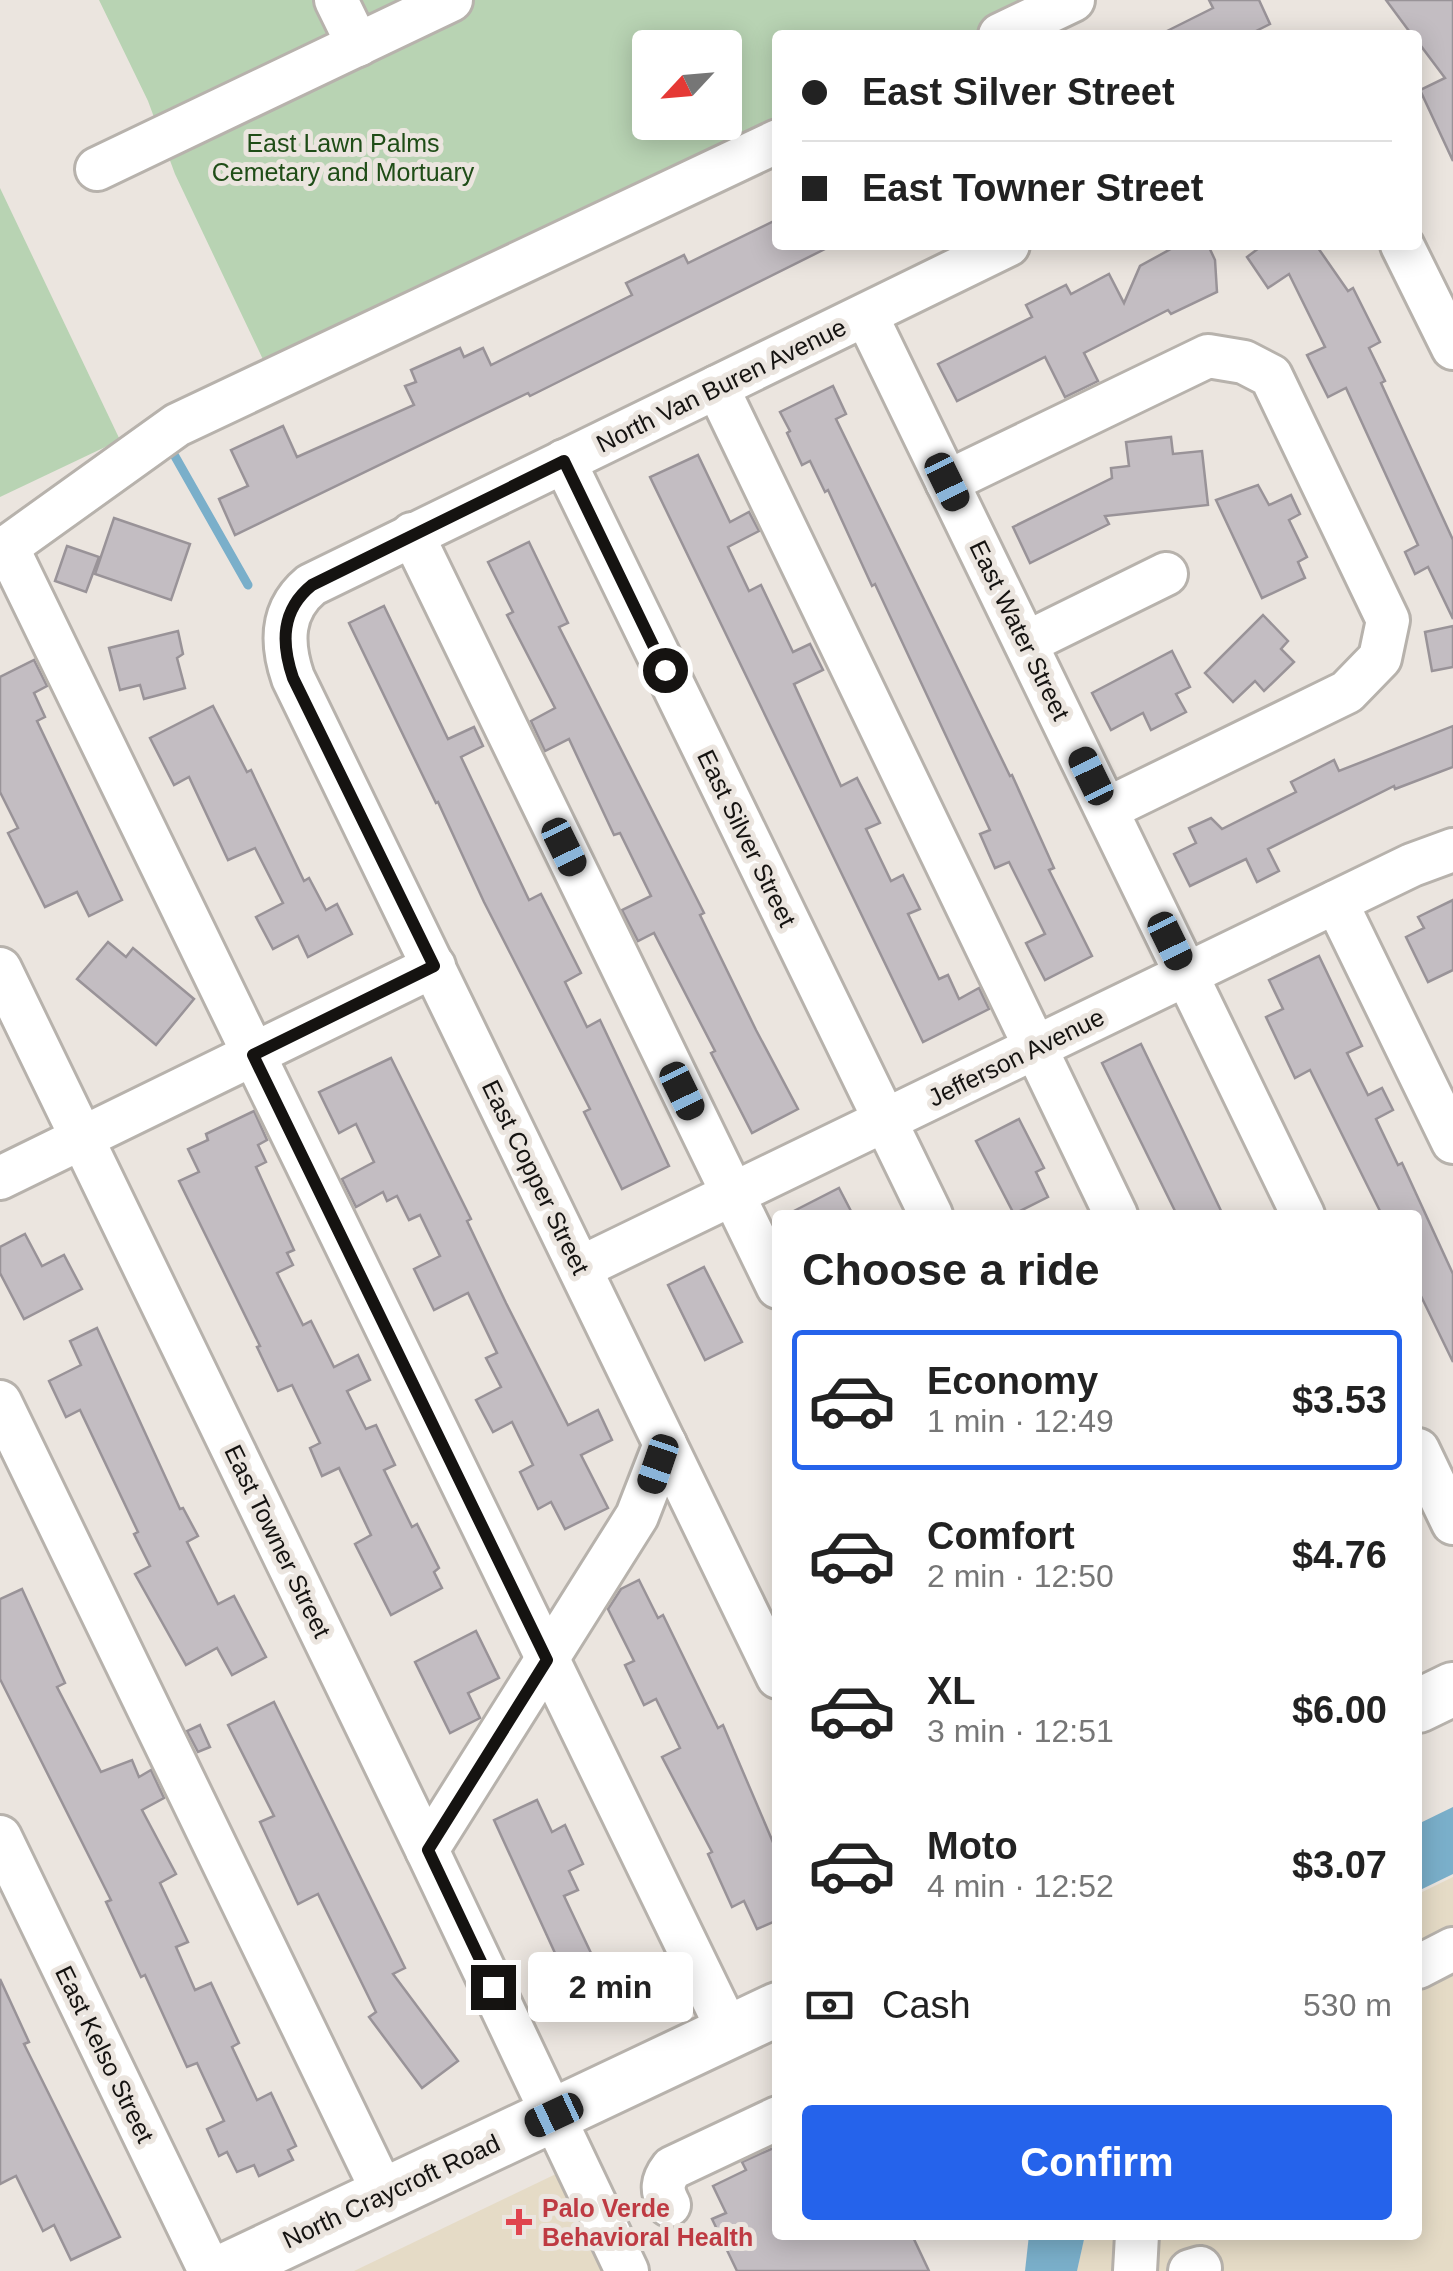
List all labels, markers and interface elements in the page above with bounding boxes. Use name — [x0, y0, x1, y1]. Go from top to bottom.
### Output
north arrow — [632, 30, 742, 140]
map controls — [632, 30, 742, 140]
text: East Silver Street — [862, 71, 1175, 113]
park label: East Lawn Palms Cemetary and Mortuary — [212, 129, 475, 186]
text: East Towner Street — [862, 167, 1203, 209]
street label: North Van Buren Avenue — [592, 312, 850, 458]
car — [920, 448, 974, 516]
street label: East Water Street — [964, 536, 1076, 724]
route start — [643, 648, 688, 693]
car — [1064, 742, 1118, 810]
street label: East Silver Street — [692, 745, 802, 931]
car — [537, 813, 591, 881]
car — [1143, 907, 1197, 975]
street label: Jefferson Avenue — [923, 1002, 1109, 1112]
car — [655, 1057, 709, 1125]
street label: East Copper Street — [477, 1075, 595, 1279]
text: Choose a ride — [802, 1244, 1100, 1295]
icon: car — [807, 1355, 897, 1445]
text: Economy — [927, 1360, 1098, 1402]
text: $3.53 — [1292, 1379, 1387, 1421]
text: 1 min · 12:49 — [927, 1403, 1114, 1439]
car — [634, 1431, 682, 1497]
street label: East Towner Street — [219, 1440, 337, 1642]
icon: car — [807, 1510, 897, 1600]
text: Comfort — [927, 1515, 1075, 1557]
text: $4.76 — [1292, 1534, 1387, 1576]
text: 2 min · 12:50 — [927, 1558, 1114, 1594]
icon: car — [807, 1665, 897, 1755]
text: XL — [927, 1670, 976, 1712]
text: $6.00 — [1292, 1689, 1387, 1731]
text: 3 min · 12:51 — [927, 1713, 1114, 1749]
icon: car — [807, 1820, 897, 1910]
text: Moto — [927, 1825, 1018, 1867]
text: $3.07 — [1292, 1844, 1387, 1886]
text: 4 min · 12:52 — [927, 1868, 1114, 1904]
callout: 2 min — [528, 1952, 693, 2022]
street label: East Kelso Street — [50, 1961, 160, 2147]
route end — [471, 1965, 516, 2010]
text: 2 min — [569, 1969, 652, 2005]
icon: cash — [802, 1978, 857, 2033]
text: Cash — [882, 1984, 971, 2026]
text: 530 m — [1303, 1987, 1392, 2023]
car — [520, 2089, 588, 2141]
button: Confirm — [802, 2105, 1392, 2220]
street label: North Craycroft Road — [278, 2128, 504, 2254]
place label: Palo Verde Behavioral Health — [542, 2194, 753, 2251]
marker: Palo Verde Behavioral Health — [506, 2209, 532, 2235]

